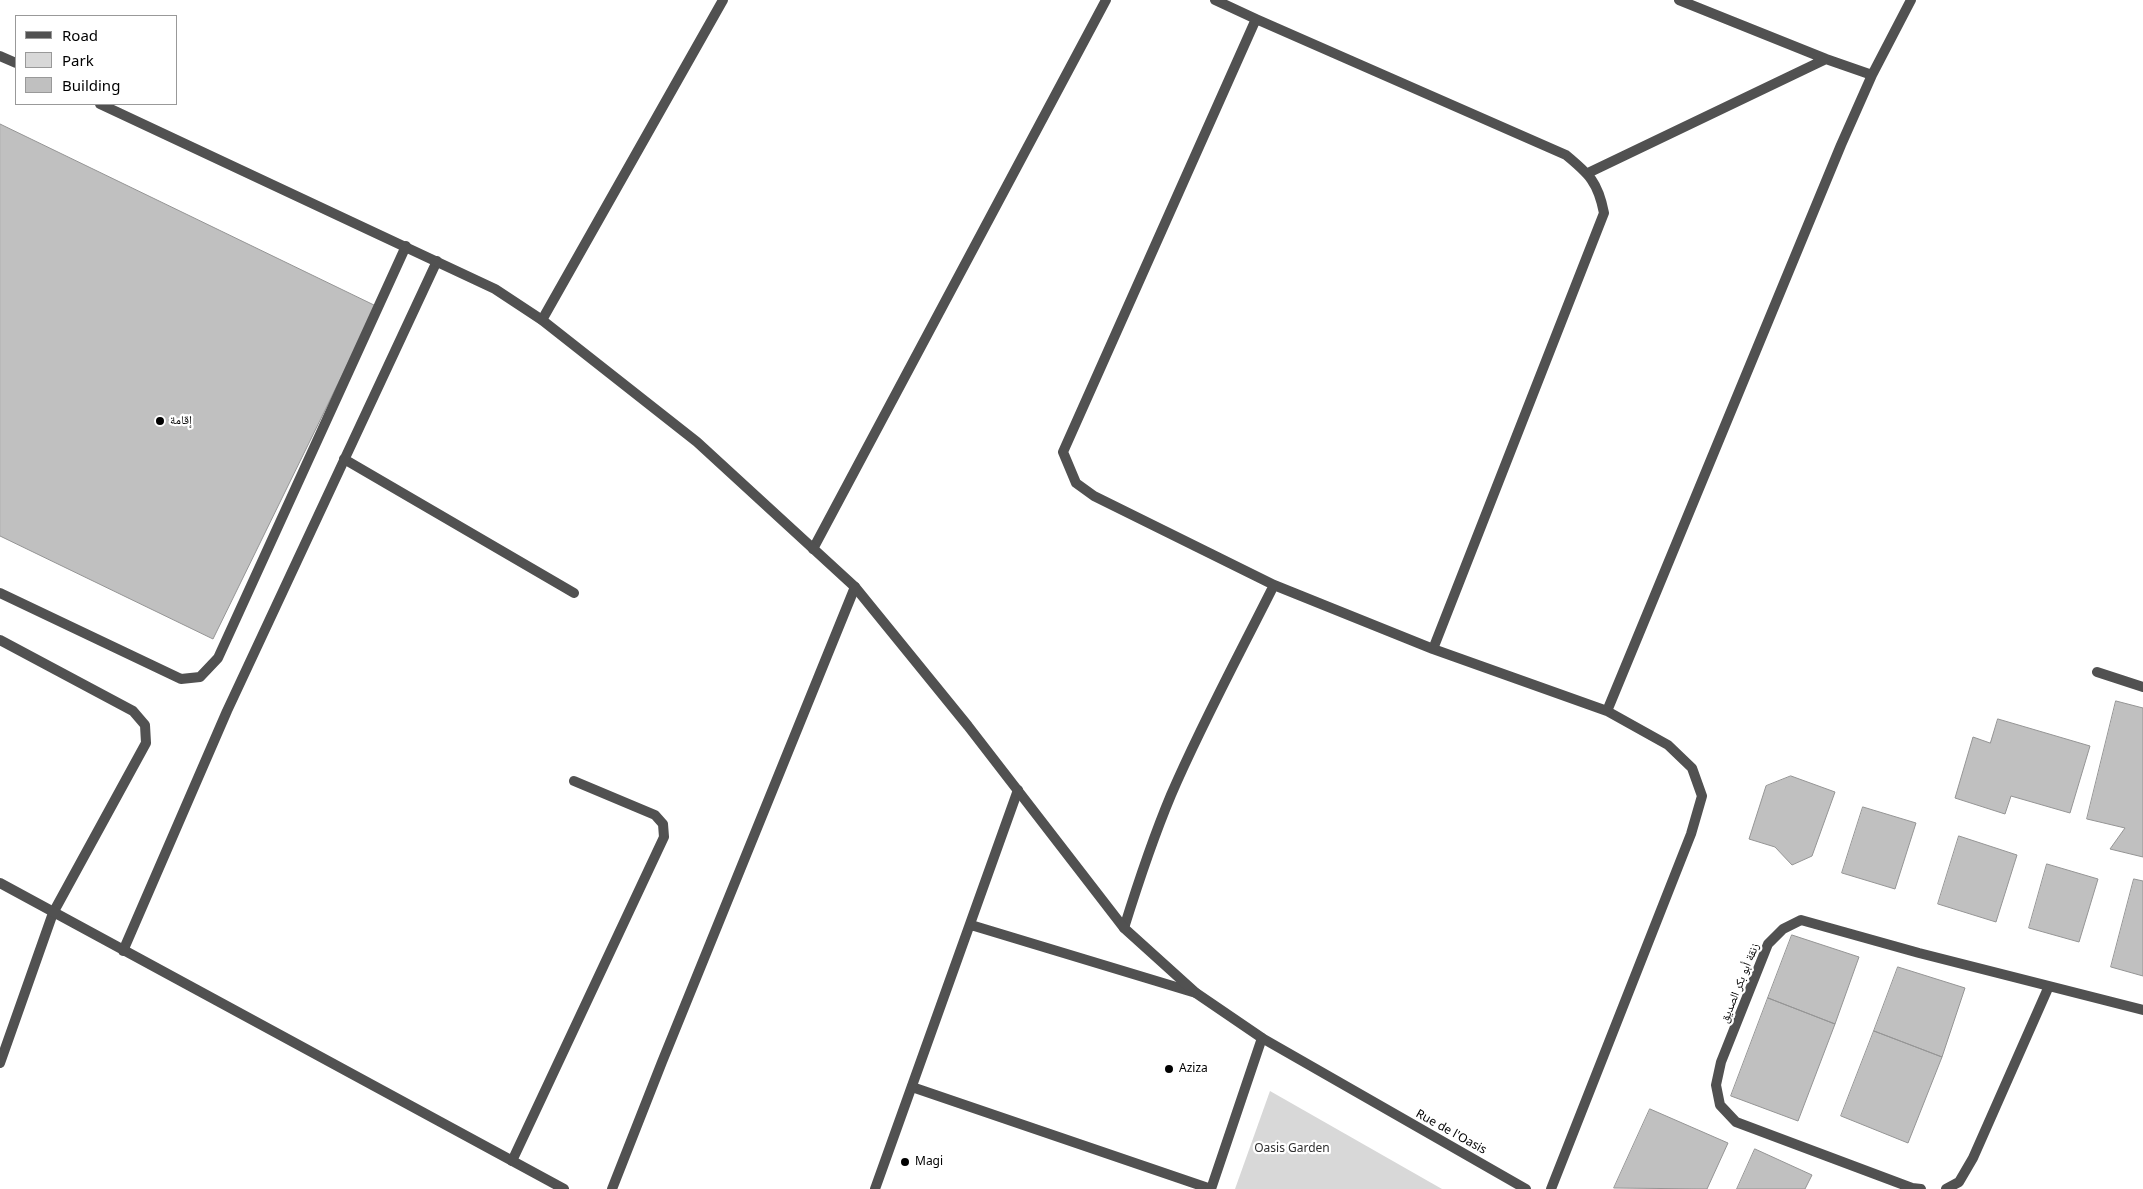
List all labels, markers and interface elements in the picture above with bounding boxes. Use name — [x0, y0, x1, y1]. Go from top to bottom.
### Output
legend — [15, 15, 178, 105]
text: Road — [62, 25, 98, 45]
text: Park — [62, 50, 94, 70]
text: Building — [62, 75, 120, 95]
place label: إقامة — [170, 414, 192, 428]
marker: إقامة — [154, 415, 166, 427]
street label: زنقة أبو بكر الصديق — [1717, 941, 1763, 1025]
place label: Aziza — [1179, 1062, 1208, 1076]
marker: Aziza — [1163, 1063, 1175, 1075]
street label: Rue de l'Oasis — [1413, 1107, 1489, 1157]
park label: Oasis Garden — [1254, 1142, 1330, 1156]
place label: Magi — [915, 1155, 943, 1169]
marker: Magi — [899, 1156, 911, 1168]

